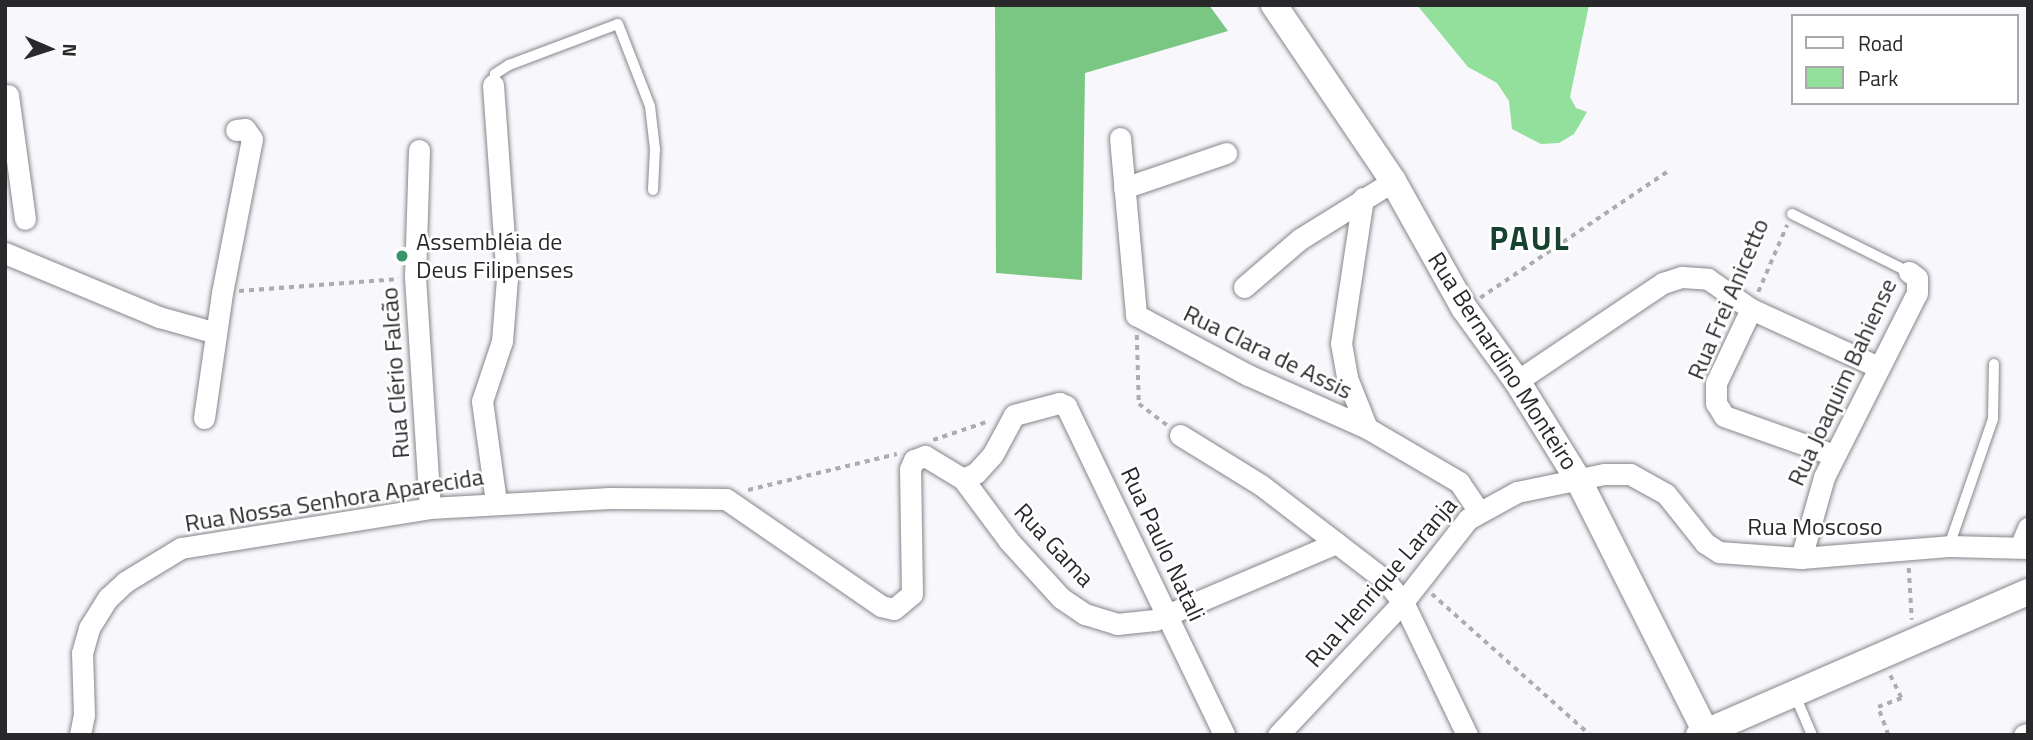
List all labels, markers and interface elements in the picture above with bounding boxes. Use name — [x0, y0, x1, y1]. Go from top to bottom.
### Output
north arrow — [14, 14, 84, 84]
legend — [1792, 14, 2019, 105]
text: Road — [1858, 27, 1903, 59]
text: N — [56, 43, 85, 57]
text: Park — [1858, 62, 1898, 94]
street label: Rua Frei Anicetto — [1681, 214, 1775, 384]
district label: PAUL — [1490, 219, 1570, 257]
place label: Assembléia de Deus Filipenses — [416, 228, 574, 284]
street label: Rua Bernardino Monteiro — [1422, 247, 1584, 475]
marker: Assembléia de Deus Filipenses — [394, 248, 410, 264]
street label: Rua Joaquim Bahiense — [1781, 274, 1903, 490]
street label: Rua Clério Falcão — [375, 286, 415, 460]
street label: Rua Clara de Assis — [1179, 299, 1357, 405]
street label: Rua Nossa Senhora Aparecida — [183, 462, 485, 538]
street label: Rua Paulo Natali — [1115, 462, 1211, 626]
street label: Rua Henrique Laranja — [1299, 491, 1463, 673]
street label: Rua Gama — [1008, 497, 1100, 593]
street label: Rua Moscoso — [1747, 513, 1883, 541]

